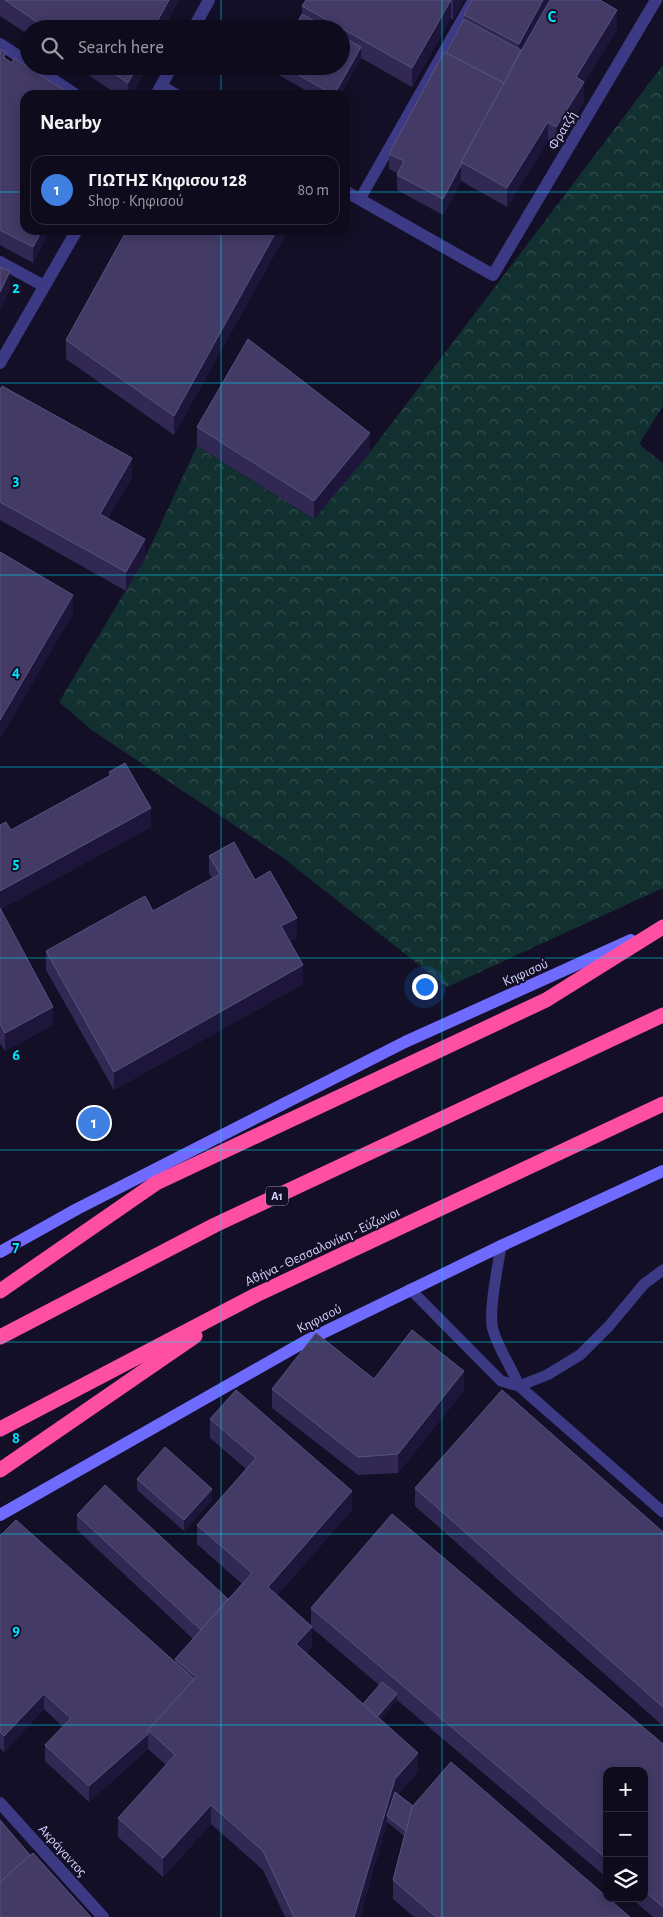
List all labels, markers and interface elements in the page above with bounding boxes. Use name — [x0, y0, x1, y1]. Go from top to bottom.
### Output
text: C — [548, 9, 557, 25]
search box — [20, 20, 350, 75]
icon: search — [38, 34, 66, 62]
text: Search here — [78, 38, 164, 57]
street label: Φρατζή — [546, 109, 580, 152]
text: Nearby — [40, 112, 101, 133]
text: ΓΙΩΤΗΣ Κηφισου 128 — [88, 171, 247, 190]
text: 1 — [54, 182, 60, 198]
text: 80 m — [298, 182, 329, 198]
text: Shop · Κηφισού — [88, 193, 184, 209]
text: 2 — [12, 280, 20, 296]
text: 3 — [13, 472, 20, 488]
text: 4 — [12, 664, 20, 680]
text: 5 — [13, 855, 20, 871]
street label: Κηφισού — [501, 957, 550, 989]
your location — [412, 974, 438, 1000]
text: 6 — [12, 1047, 20, 1063]
pin: 1 — [78, 1104, 110, 1142]
road number: Α1 — [266, 1186, 288, 1206]
street label: Αθήνα - Θεσσαλονίκη - Εύζωνοι — [243, 1205, 402, 1289]
text: 7 — [13, 1239, 20, 1255]
street label: Κηφισού — [295, 1302, 344, 1336]
text: 8 — [12, 1430, 20, 1446]
text: 9 — [12, 1622, 20, 1638]
map controls — [603, 1767, 648, 1902]
button: + — [603, 1767, 648, 1812]
button: − — [603, 1812, 648, 1857]
street label: Ακράγαντος — [36, 1822, 89, 1880]
button: layers — [603, 1857, 648, 1902]

